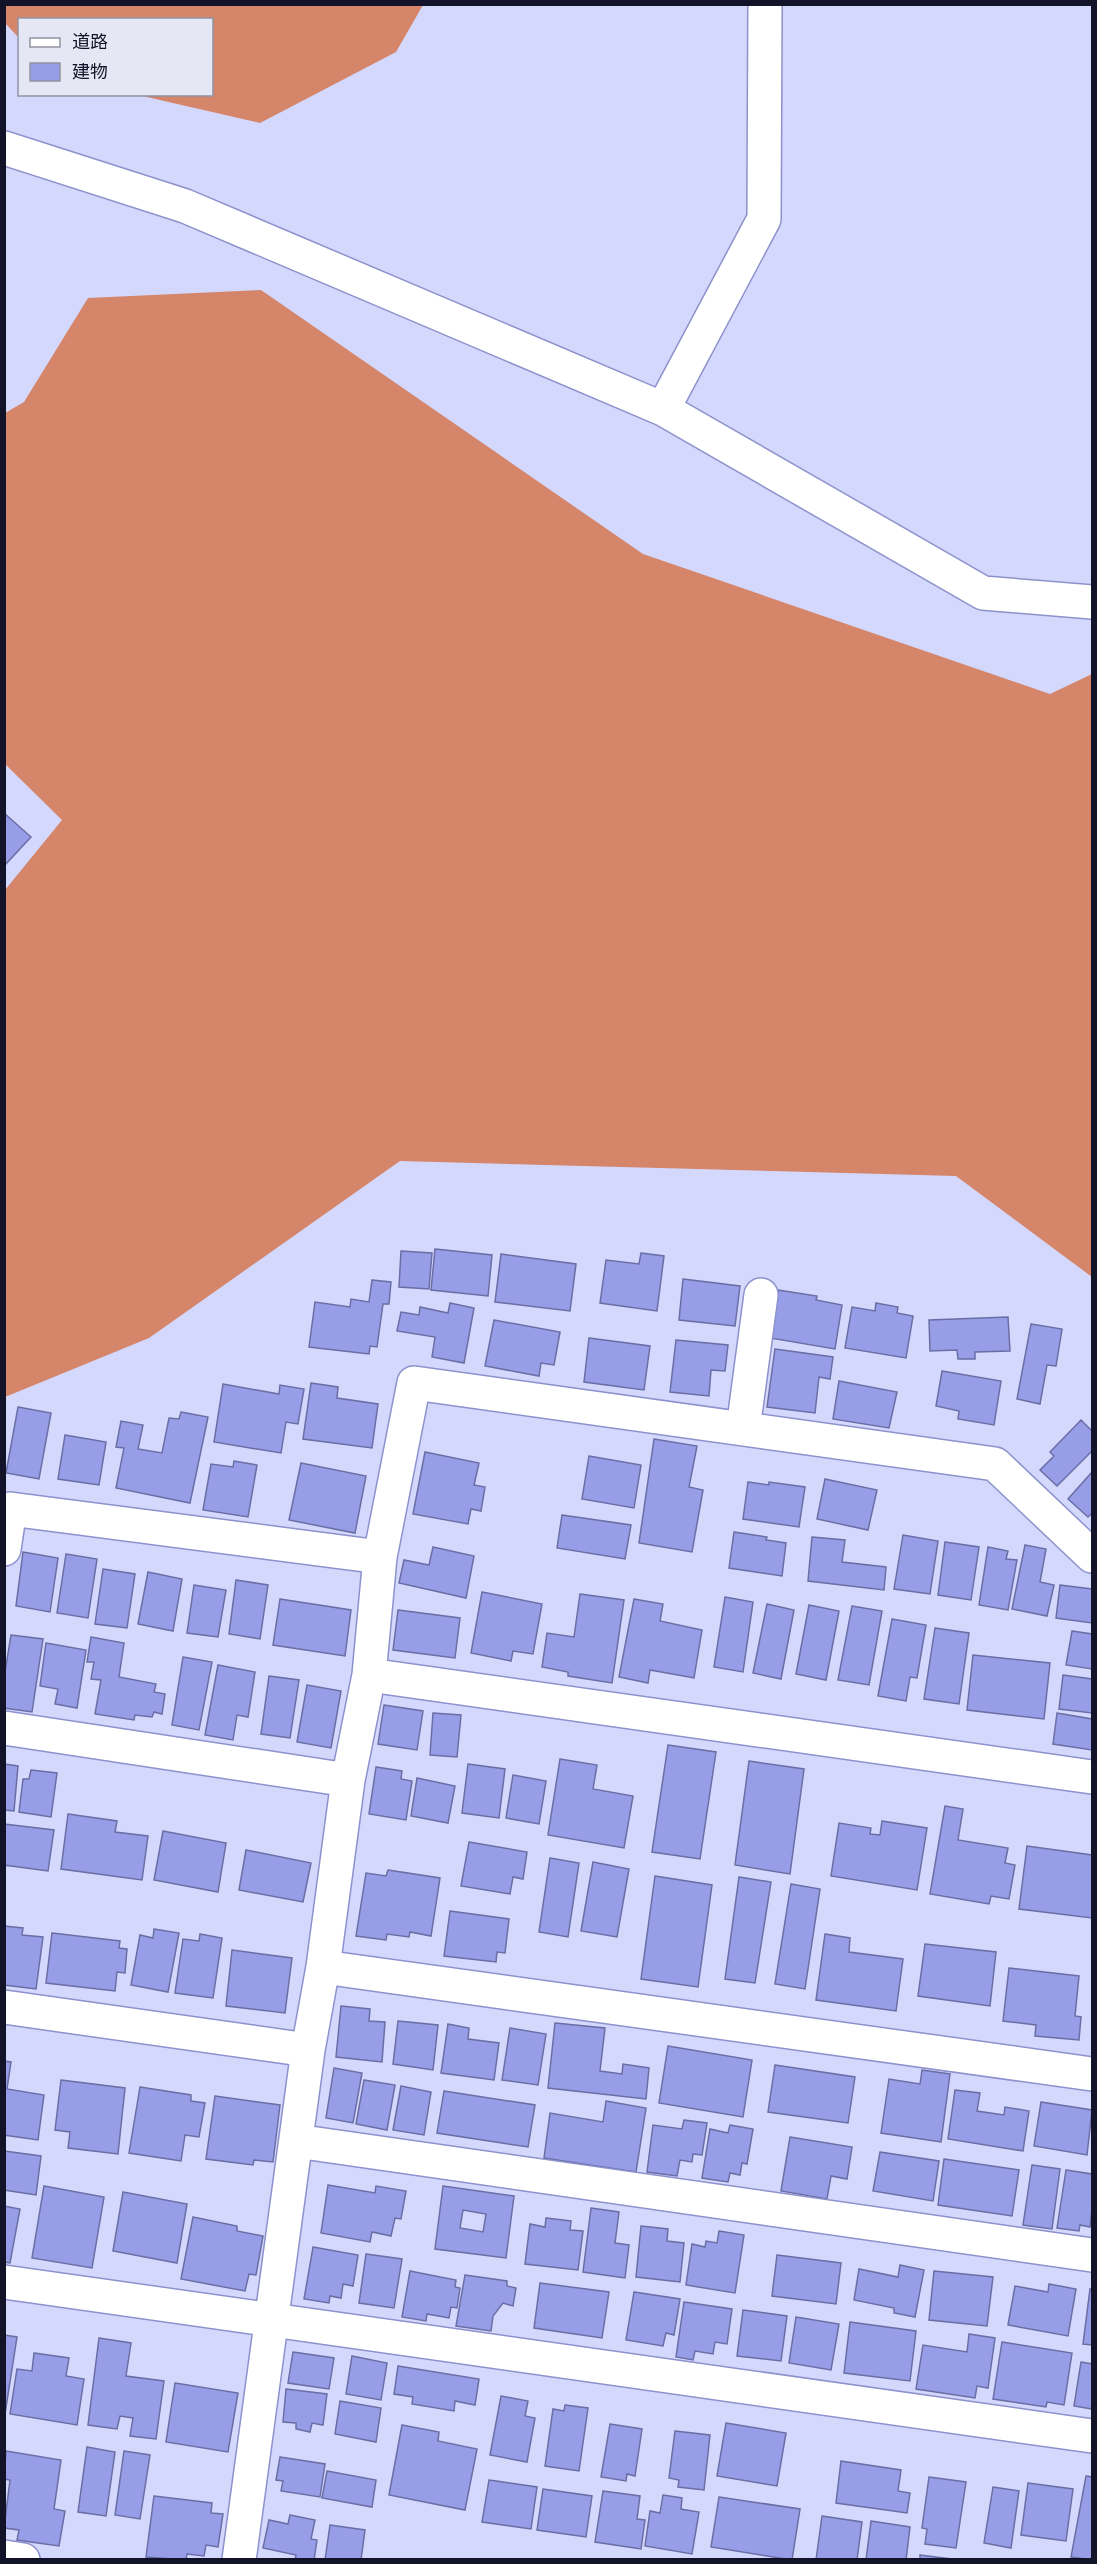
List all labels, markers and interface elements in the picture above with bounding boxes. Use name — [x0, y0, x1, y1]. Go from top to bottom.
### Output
legend — [18, 18, 213, 96]
text: 道路 — [72, 32, 108, 55]
text: 建物 — [72, 62, 108, 85]

